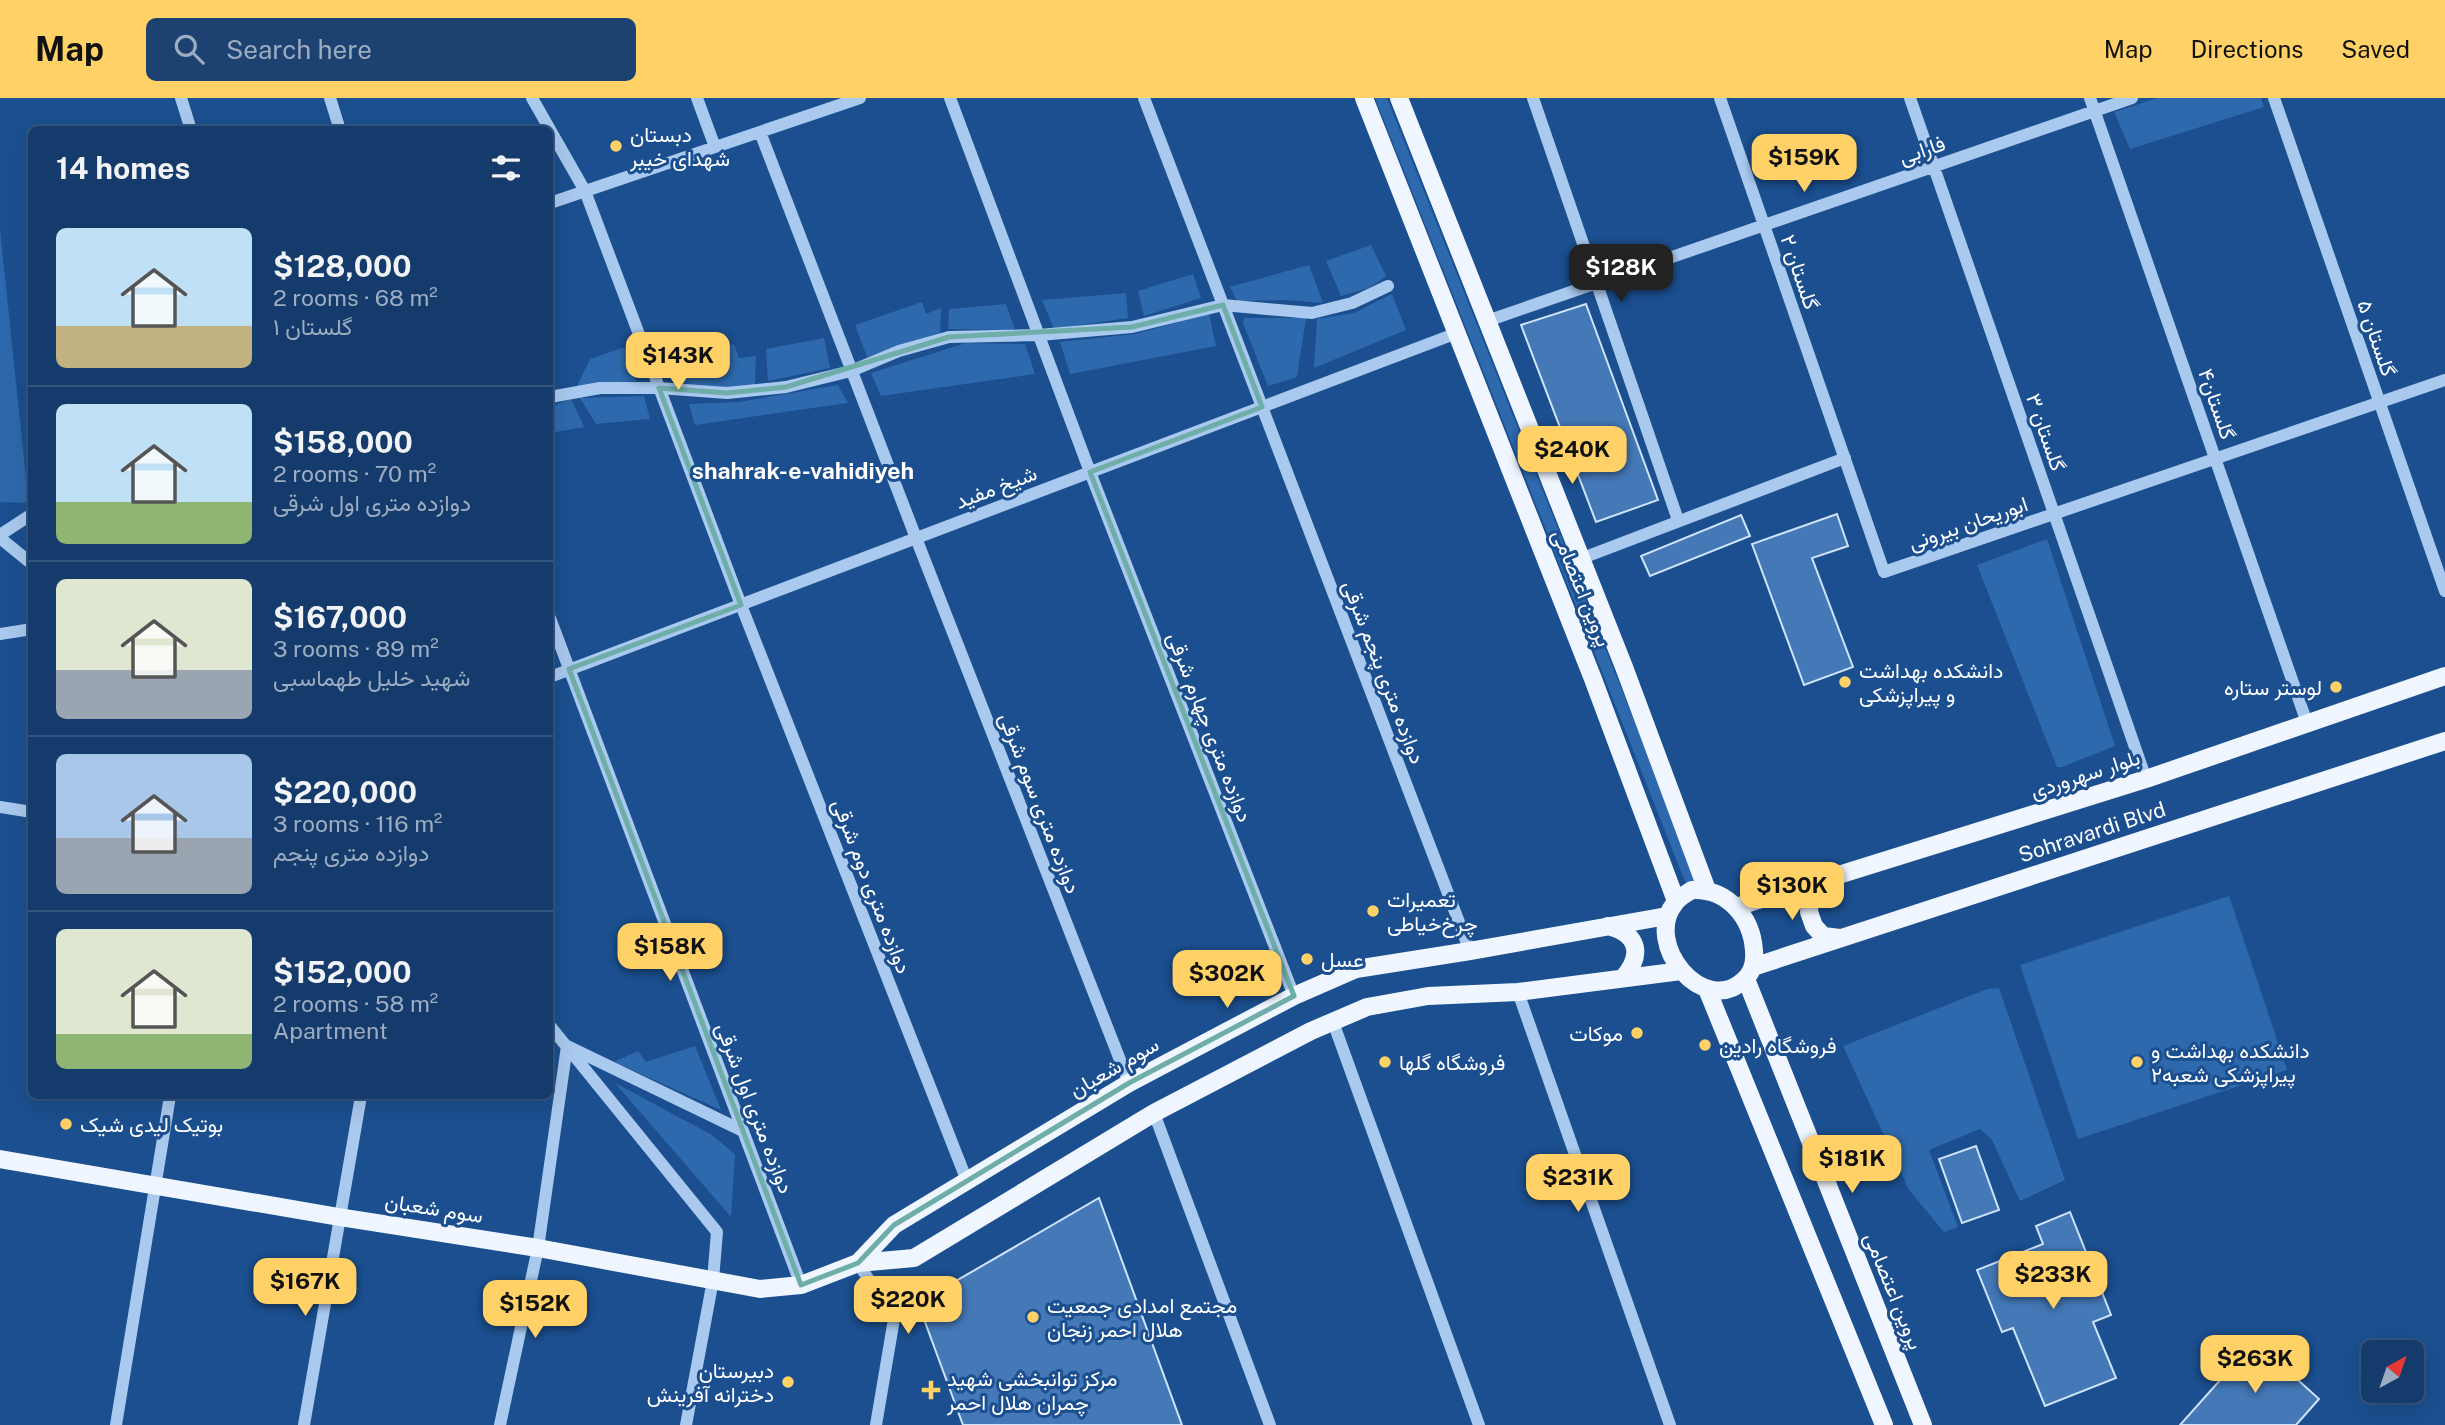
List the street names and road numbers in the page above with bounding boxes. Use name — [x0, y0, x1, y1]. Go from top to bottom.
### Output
street label: فارابی — [1895, 130, 1949, 170]
street label: گلستان ۲ — [1776, 231, 1824, 313]
street label: گلستان ۵ — [2352, 297, 2402, 379]
street label: گلستان۴ — [2193, 365, 2241, 443]
street label: گلستان ۳ — [2021, 390, 2071, 474]
street label: شیخ مفید — [952, 460, 1041, 516]
street label: ابوریحان بیرونی — [1905, 491, 2031, 556]
street label: پروین اعتصامی — [1545, 526, 1617, 651]
street label: دوازده متری پنجم شرقی — [1336, 577, 1430, 768]
street label: دوازده متری چهارم شرقی — [1160, 629, 1258, 826]
street label: دوازده متری سوم شرقی — [992, 709, 1086, 898]
street label: بلوار سهروردی — [2027, 745, 2143, 804]
street label: دوازده متری دوم شرقی — [825, 795, 917, 978]
street label: Sohravardi Blvd — [2015, 796, 2169, 868]
street label: دوازده متری اول شرقی — [710, 1019, 799, 1197]
street label: سوم شعبان — [1065, 1031, 1164, 1104]
street label: سوم شعبان — [383, 1188, 485, 1230]
street label: پروین اعتصامی — [1857, 1229, 1929, 1354]

